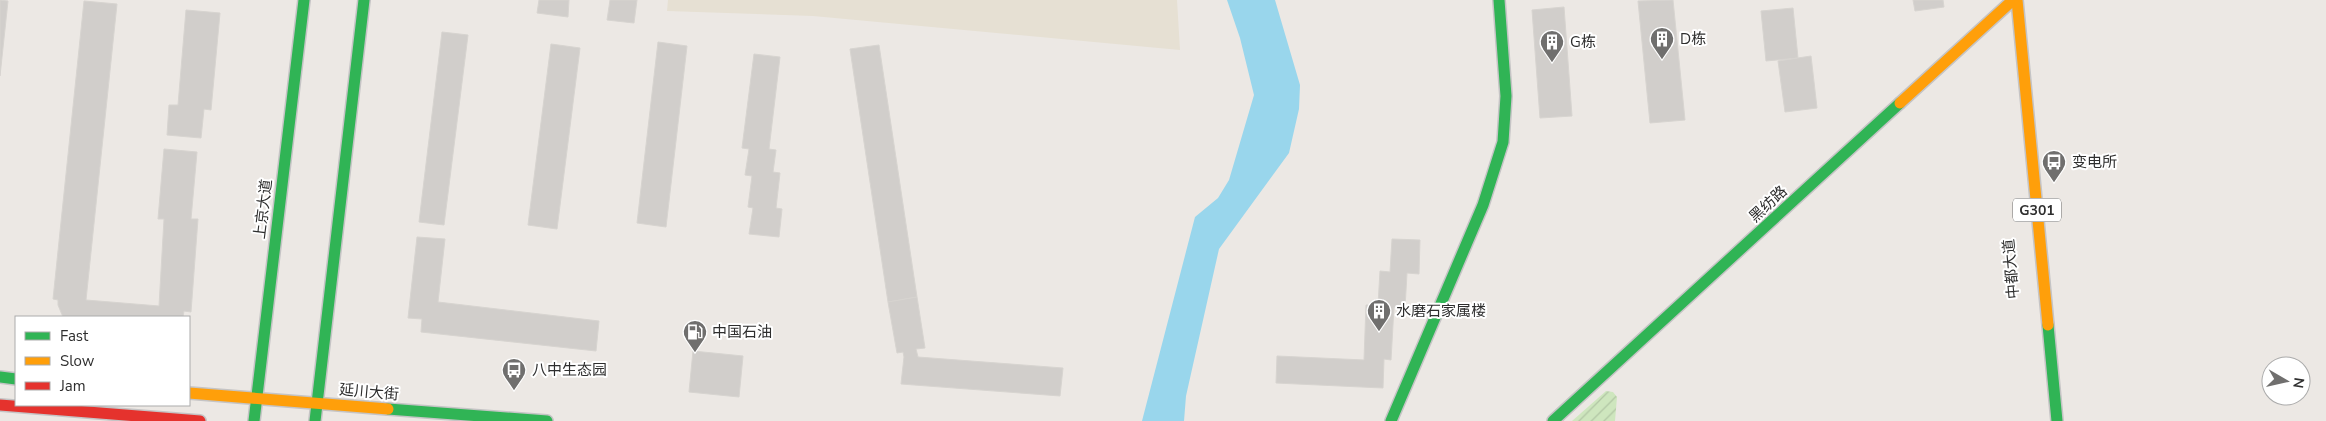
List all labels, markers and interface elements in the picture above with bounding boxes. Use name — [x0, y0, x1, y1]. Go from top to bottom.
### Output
building icon: D栋 — [1649, 26, 1675, 60]
building icon: G栋 — [1539, 29, 1565, 63]
place label: D栋 — [1680, 29, 1706, 49]
place label: G栋 — [1570, 32, 1596, 52]
bus stop icon: 变电所 — [2041, 149, 2067, 183]
place label: 变电所 — [2072, 152, 2117, 172]
street label: 上京大道 — [249, 178, 277, 240]
street label: 黑纺路 — [1745, 181, 1791, 227]
road number: G301 — [2013, 198, 2061, 222]
street label: 中都大道 — [1998, 238, 2024, 300]
building icon: 水磨石家属楼 — [1366, 298, 1392, 332]
place label: 水磨石家属楼 — [1396, 301, 1486, 321]
legend — [15, 316, 190, 406]
fuel station icon: 中国石油 — [682, 319, 708, 353]
place label: 中国石油 — [712, 322, 772, 342]
text: Fast — [60, 326, 89, 346]
text: Slow — [60, 351, 95, 371]
north arrow — [2261, 356, 2311, 406]
bus stop icon: 八中生态园 — [501, 357, 527, 391]
place label: 八中生态园 — [532, 360, 607, 380]
text: Jam — [59, 376, 86, 396]
text: N — [2288, 376, 2309, 390]
street label: 延川大街 — [338, 379, 400, 405]

